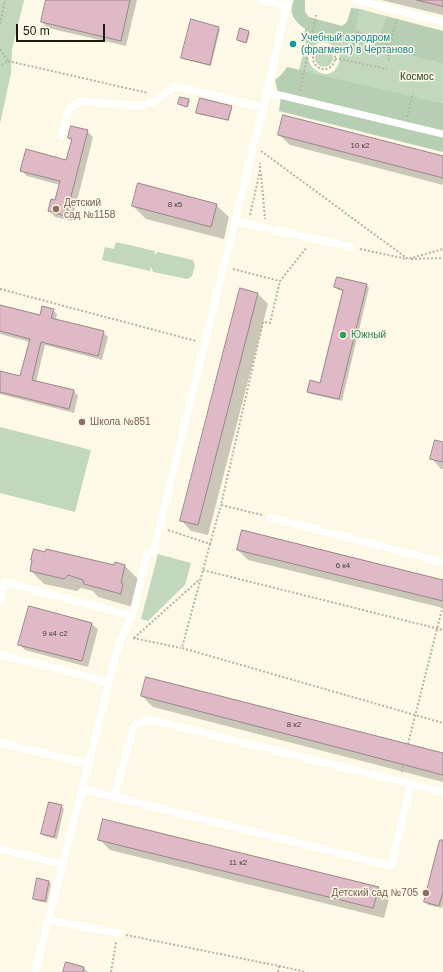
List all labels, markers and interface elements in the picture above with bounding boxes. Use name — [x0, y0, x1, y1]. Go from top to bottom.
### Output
scale bar — [18, 16, 107, 42]
text: 50 m — [23, 24, 50, 38]
place label: Учебный аэродром (фрагмент) в Чертаново — [301, 32, 414, 56]
marker: Учебный аэродром (фрагмент) в Чертаново — [288, 39, 298, 49]
park label: Космос — [400, 71, 434, 83]
house number: 10 к2 — [350, 141, 370, 151]
place label: Детский сад №1158 — [64, 197, 115, 220]
house number: 8 к5 — [168, 200, 182, 210]
marker: Детский сад №1158 — [51, 204, 61, 214]
place label: Южный — [351, 329, 386, 341]
marker: Южный — [338, 330, 348, 340]
place label: Школа №851 — [90, 416, 151, 428]
marker: Школа №851 — [77, 417, 87, 427]
house number: 6 к4 — [336, 561, 350, 571]
house number: 9 к4 с2 — [42, 629, 68, 639]
house number: 8 к2 — [287, 720, 301, 730]
house number: 11 к2 — [229, 858, 247, 868]
place label: Детский сад №705 — [332, 887, 418, 899]
marker: Детский сад №705 — [421, 888, 431, 898]

